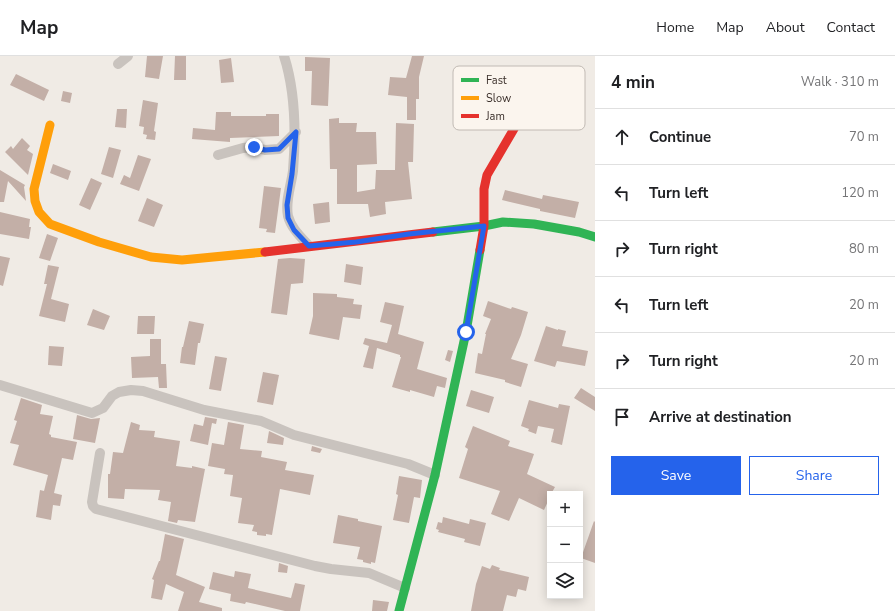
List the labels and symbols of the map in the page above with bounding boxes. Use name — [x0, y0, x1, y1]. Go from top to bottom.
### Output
legend — [453, 66, 585, 130]
text: Fast — [486, 73, 507, 88]
text: Slow — [486, 91, 511, 106]
text: Jam — [485, 109, 505, 124]
route end — [245, 138, 263, 156]
route start — [457, 323, 475, 341]

